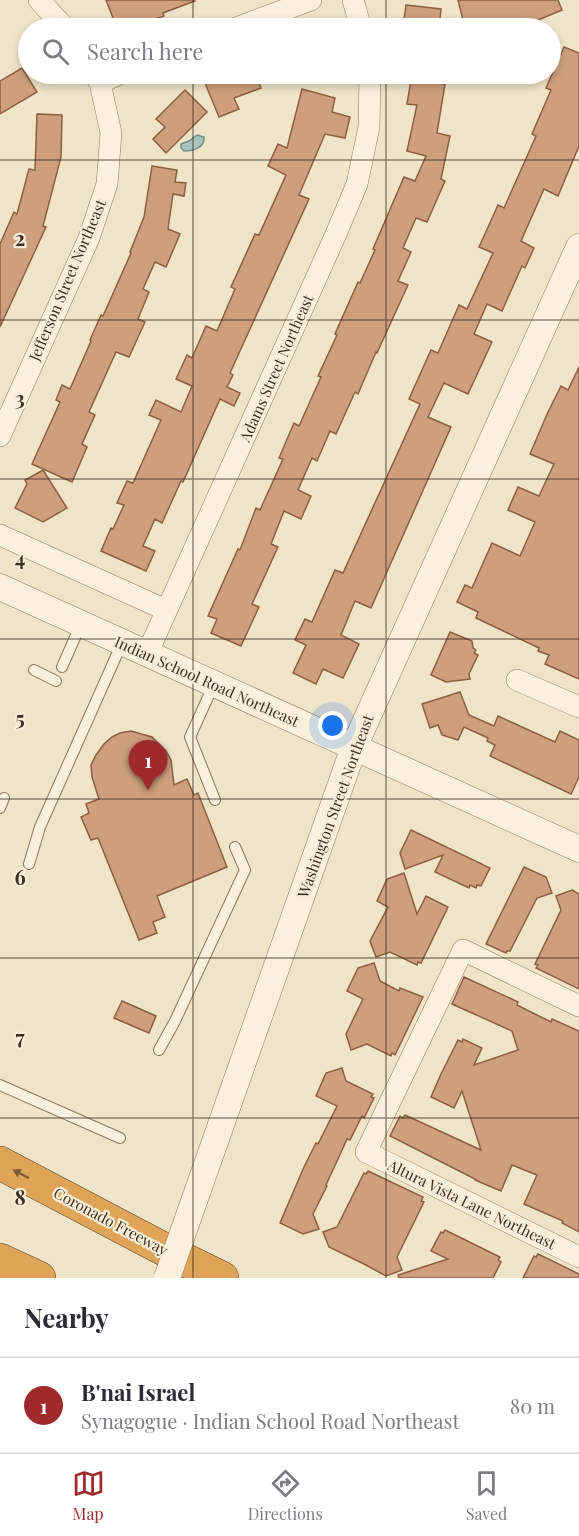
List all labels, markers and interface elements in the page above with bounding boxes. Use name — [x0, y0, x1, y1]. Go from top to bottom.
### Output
search box — [18, 18, 561, 84]
icon: search — [39, 35, 72, 68]
text: Search here — [87, 36, 203, 66]
street label: Jefferson Street Northeast — [23, 195, 110, 365]
text: 2 — [15, 224, 25, 251]
street label: Adams Street Northeast — [234, 290, 318, 446]
text: 3 — [15, 384, 25, 411]
text: 4 — [15, 544, 25, 571]
street label: Indian School Road Northeast — [112, 631, 303, 731]
text: 5 — [15, 704, 25, 731]
street label: Washington Street Northeast — [292, 711, 378, 901]
your location — [318, 711, 347, 740]
pin: 1 — [128, 740, 168, 790]
text: 6 — [14, 863, 26, 890]
text: 7 — [15, 1023, 25, 1050]
street label: Altura Vista Lane Northeast — [384, 1154, 560, 1254]
one-way arrow — [12, 1169, 29, 1179]
street label: Coronado Freeway — [50, 1182, 172, 1260]
text: 8 — [14, 1183, 26, 1210]
text: Nearby — [24, 1300, 109, 1335]
text: B'nai Israel — [81, 1377, 195, 1407]
text: 1 — [40, 1392, 47, 1419]
text: 80 m — [510, 1392, 555, 1419]
text: Synagogue · Indian School Road Northeast — [81, 1407, 459, 1434]
tab: Map — [72, 1467, 105, 1524]
tab: Directions — [248, 1467, 323, 1524]
tab: Saved — [466, 1467, 507, 1524]

